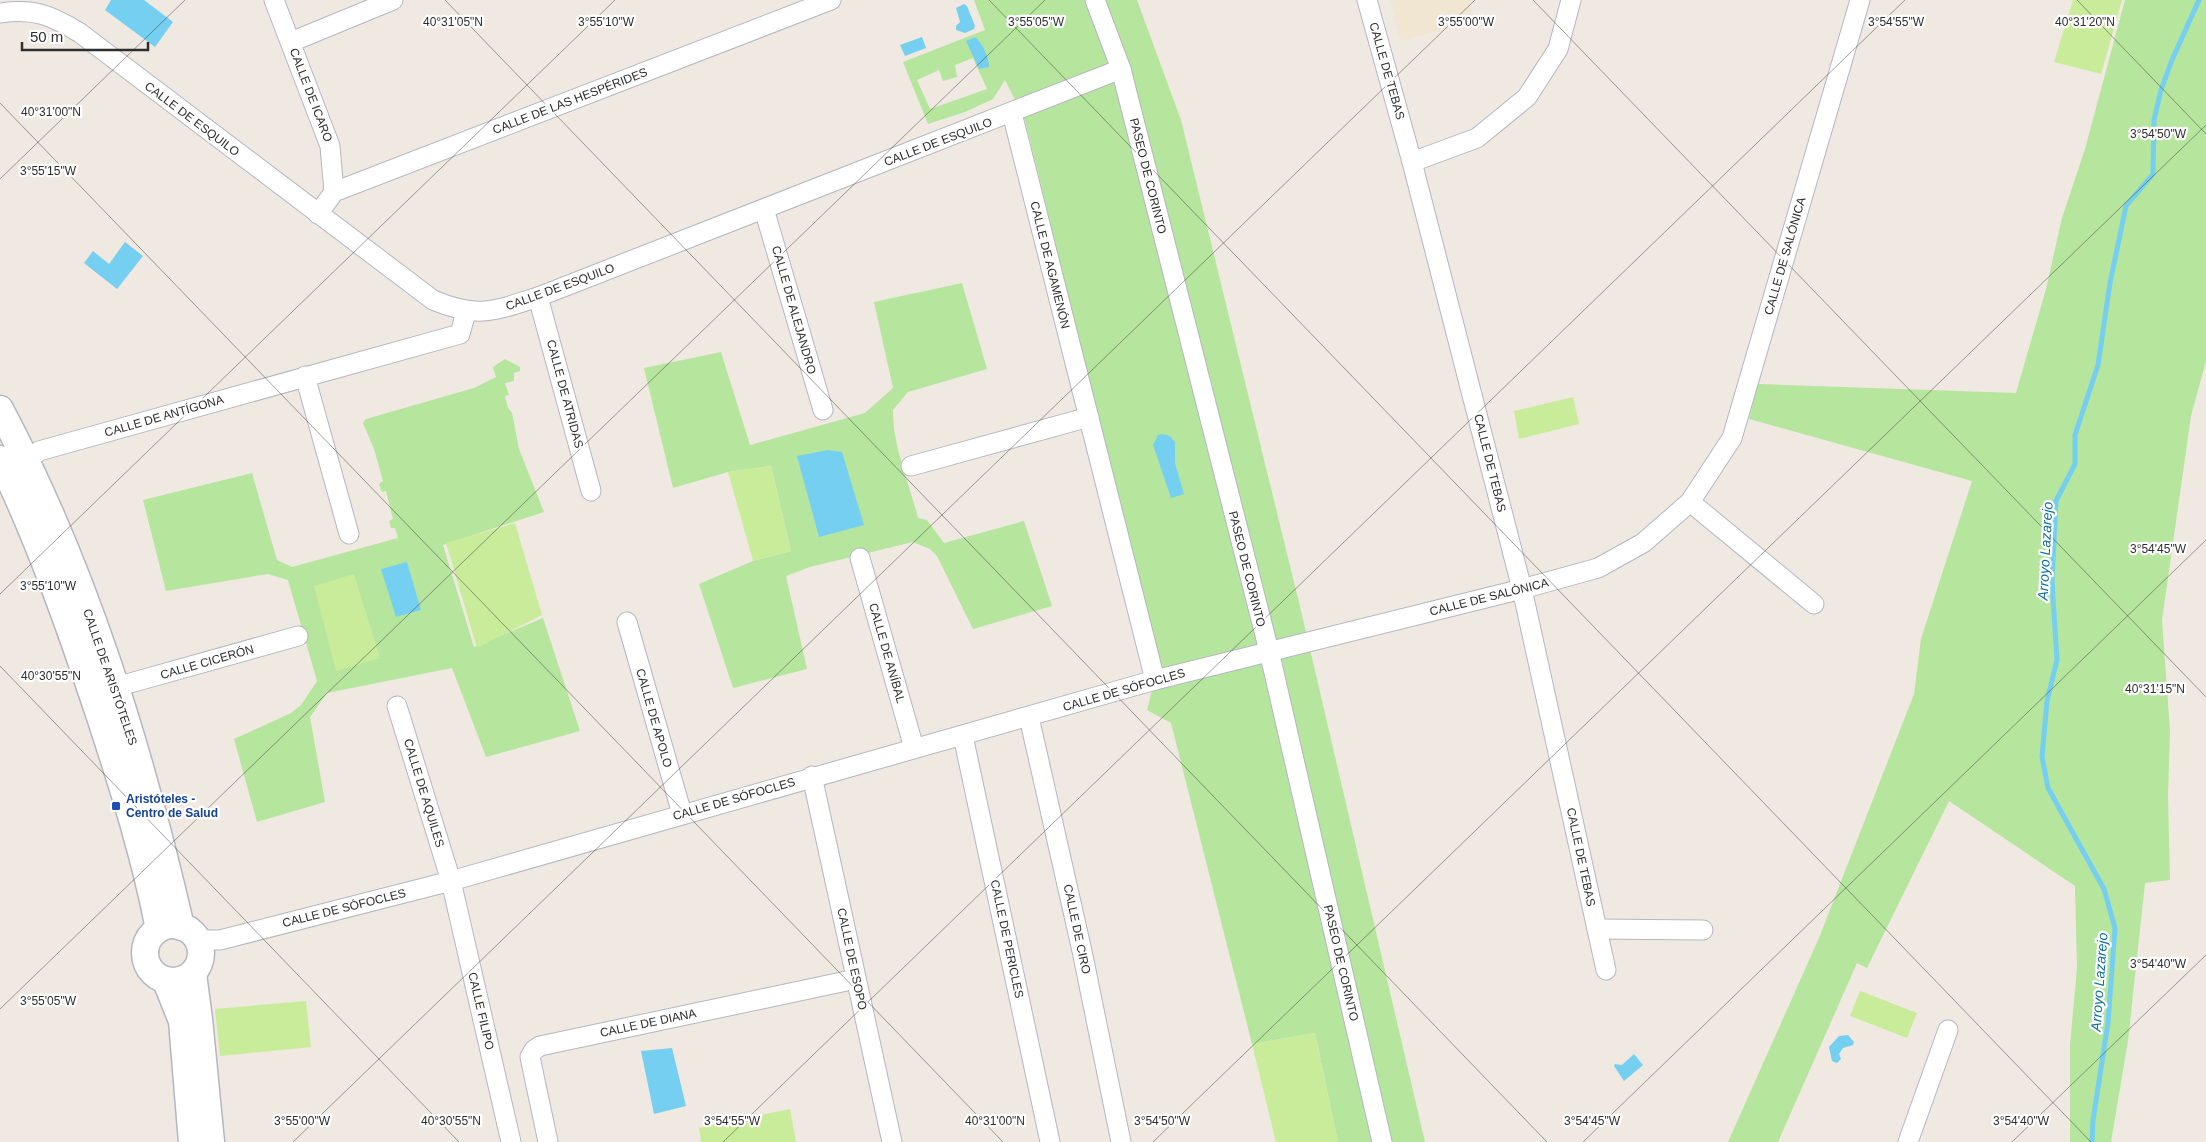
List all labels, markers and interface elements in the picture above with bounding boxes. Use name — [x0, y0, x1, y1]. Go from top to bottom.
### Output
text: 40°31'05"N — [423, 15, 483, 29]
text: 3°55'10"W — [578, 15, 635, 29]
text: 3°55'05"W — [1008, 15, 1065, 29]
text: 3°55'00"W — [1438, 15, 1495, 29]
text: 3°54'55"W — [1868, 15, 1925, 29]
text: 40°31'20"N — [2055, 15, 2115, 29]
scale bar — [22, 20, 149, 52]
street label: CALLE DE TEBAS — [1366, 21, 1408, 121]
text: 50 m — [30, 28, 63, 45]
street label: CALLE DE ICARO — [287, 46, 335, 144]
street label: CALLE DE LAS HESPÉRIDES — [490, 64, 649, 137]
street label: CALLE DE ESQUILO — [142, 79, 242, 159]
text: 40°31'00"N — [21, 105, 81, 119]
street label: CALLE DE ESQUILO — [882, 115, 994, 169]
street label: PASEO DE CORINTO — [1127, 117, 1169, 235]
text: 3°54'50"W — [2130, 127, 2187, 141]
text: 3°55'15"W — [20, 164, 77, 178]
street label: CALLE DE SALÓNICA — [1760, 195, 1809, 317]
street label: CALLE DE AGAMENÓN — [1027, 200, 1074, 330]
street label: CALLE DE ALEJANDRO — [769, 244, 819, 376]
street label: CALLE DE ESQUILO — [504, 261, 616, 313]
street label: CALLE DE ATRIDAS — [544, 338, 586, 450]
street label: CALLE DE ANTÍGONA — [102, 391, 225, 440]
street label: CALLE DE TEBAS — [1471, 413, 1509, 513]
water label: Arroyo Lazarejo — [2034, 501, 2056, 602]
street label: PASEO DE CORINTO — [1226, 510, 1268, 628]
text: 3°54'45"W — [2130, 542, 2187, 556]
street label: CALLE DE SALÓNICA — [1428, 574, 1550, 619]
text: 3°55'10"W — [20, 579, 77, 593]
street label: CALLE DE ANÍBAL — [866, 601, 909, 705]
street label: CALLE DE ARISTÓTELES — [80, 607, 141, 747]
street label: CALLE CICERÓN — [158, 641, 255, 682]
street label: CALLE DE SÓFOCLES — [1061, 665, 1187, 714]
street label: CALLE DE APOLO — [633, 667, 675, 769]
text: 40°30'55"N — [21, 669, 81, 683]
text: 40°31'15"N — [2125, 682, 2185, 696]
street label: CALLE DE AQUILES — [401, 737, 447, 849]
street label: CALLE DE SÓFOCLES — [671, 774, 797, 823]
place label: Aristóteles - Centro de Salud — [126, 792, 218, 820]
marker: Aristóteles - Centro de Salud — [110, 800, 122, 812]
street label: CALLE DE TEBAS — [1564, 806, 1598, 908]
street label: CALLE DE PERICLES — [988, 879, 1026, 999]
street label: CALLE DE CIRO — [1061, 883, 1093, 975]
street label: CALLE DE SÓFOCLES — [281, 885, 407, 930]
street label: PASEO DE CORINTO — [1321, 903, 1361, 1023]
street label: CALLE DE ESOPO — [834, 907, 870, 1011]
water label: Arroyo Lazarejo — [2088, 932, 2110, 1033]
text: 3°54'40"W — [2130, 957, 2187, 971]
street label: CALLE FILIPO — [465, 971, 497, 1051]
text: 3°55'05"W — [20, 994, 77, 1008]
street label: CALLE DE DIANA — [599, 1006, 697, 1040]
text: 3°55'00"W — [274, 1114, 331, 1128]
text: 40°30'55"N — [421, 1114, 481, 1128]
text: 3°54'55"W — [704, 1114, 761, 1128]
text: 40°31'00"N — [965, 1114, 1025, 1128]
text: 3°54'50"W — [1134, 1114, 1191, 1128]
text: 3°54'45"W — [1564, 1114, 1621, 1128]
text: 3°54'40"W — [1993, 1114, 2050, 1128]

